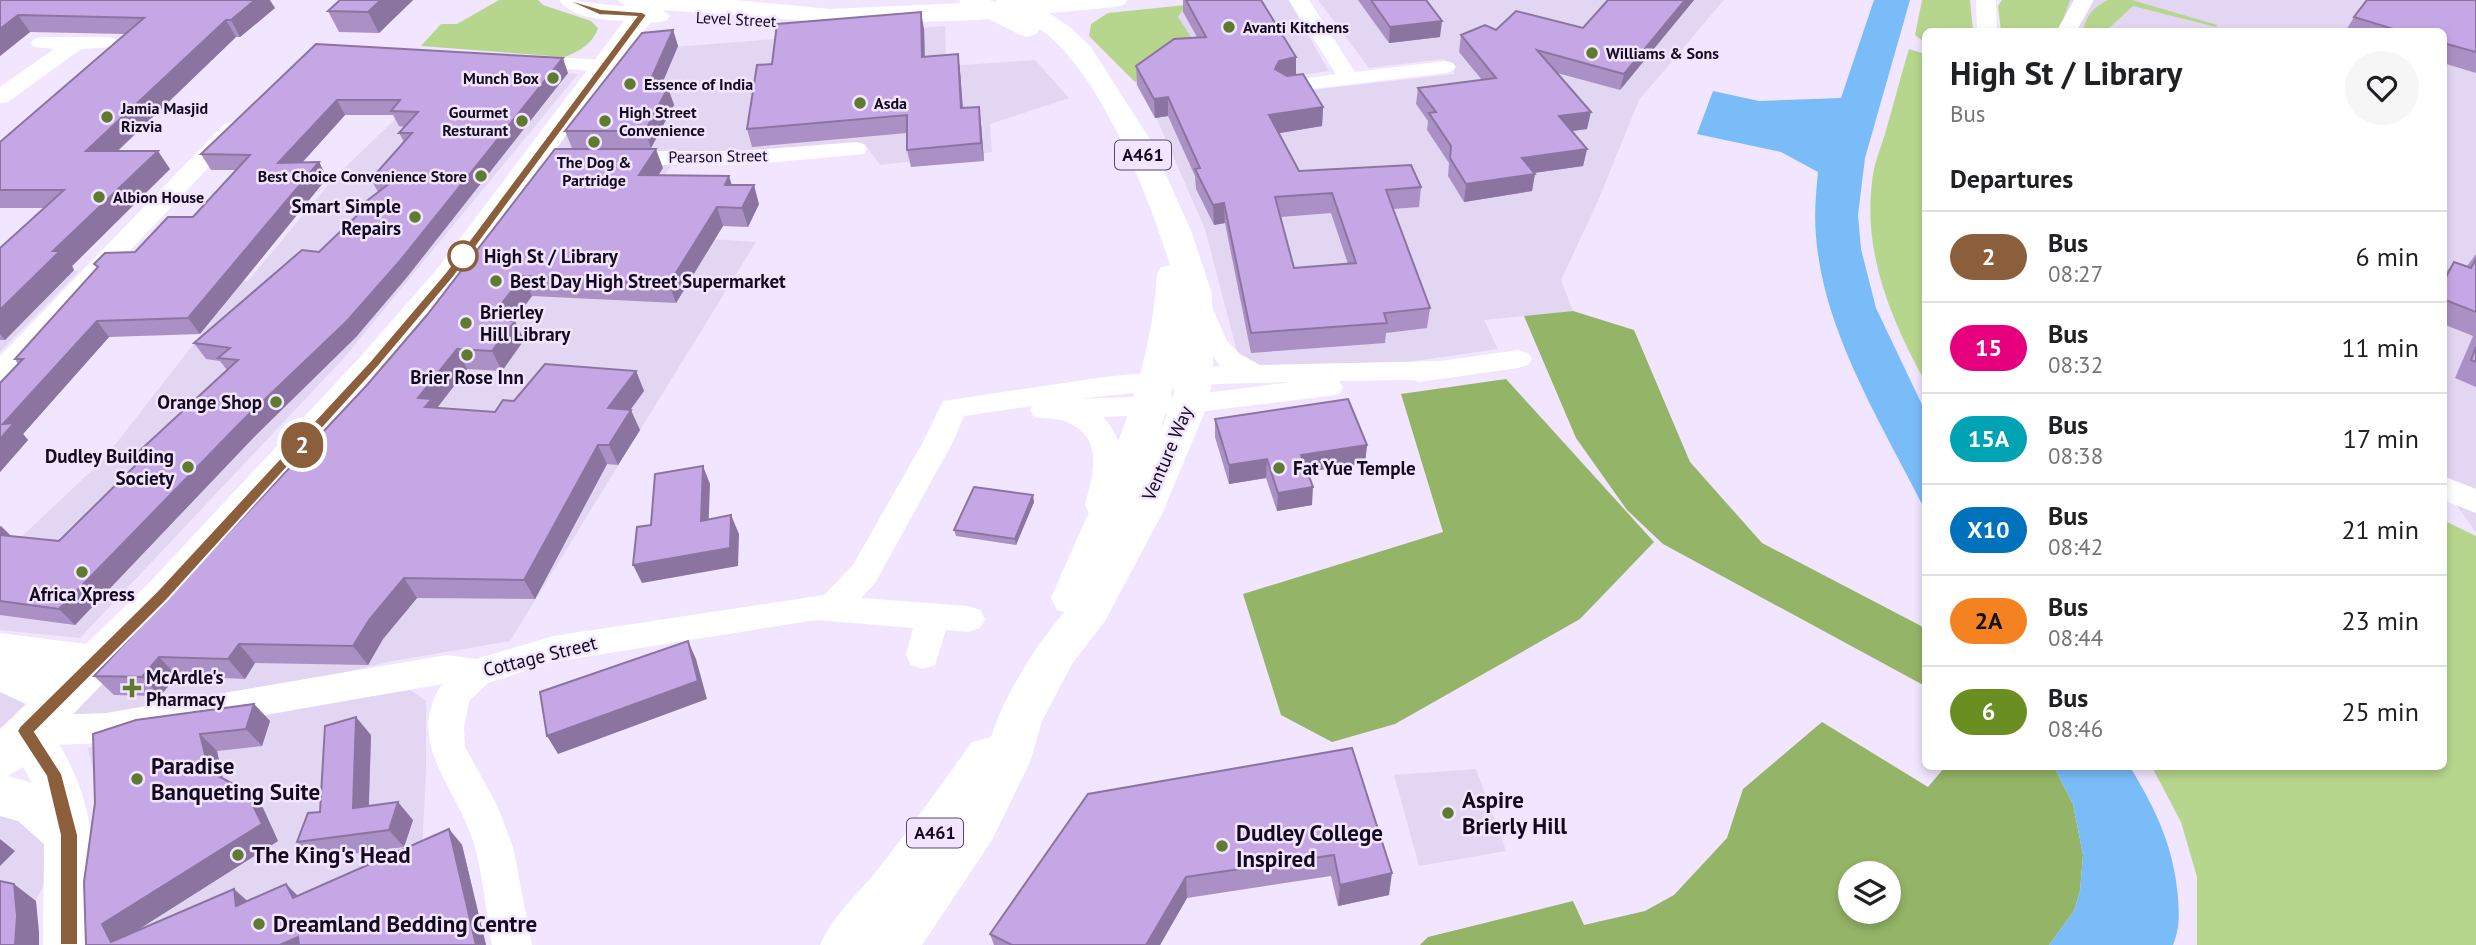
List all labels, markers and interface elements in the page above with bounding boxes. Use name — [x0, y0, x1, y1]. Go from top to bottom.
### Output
street label: Level Street — [695, 7, 777, 31]
place label: Avanti Kitchens — [1243, 17, 1349, 37]
marker: Avanti Kitchens — [1221, 19, 1237, 35]
place label: Williams & Sons — [1606, 43, 1719, 63]
marker: Williams & Sons — [1584, 45, 1600, 61]
text: High St / Library — [1950, 51, 2182, 94]
button: heart — [2345, 51, 2419, 125]
place label: Munch Box — [463, 68, 540, 88]
marker: Munch Box — [545, 70, 561, 86]
place label: Essence of India — [644, 74, 753, 94]
marker: Essence of India — [622, 76, 638, 92]
place label: Asda — [874, 93, 907, 113]
marker: Asda — [852, 95, 868, 111]
place label: Jamia Masjid Rizvia — [120, 98, 208, 136]
text: Bus — [1950, 99, 1986, 128]
place label: Gourmet Resturant — [442, 102, 508, 140]
place label: High Street Convenience — [619, 102, 705, 140]
marker: Jamia Masjid Rizvia — [99, 109, 115, 125]
marker: Gourmet Resturant — [514, 113, 530, 129]
marker: High Street Convenience — [597, 113, 613, 129]
marker: The Dog & Partridge — [586, 134, 602, 150]
road number: A461 — [1115, 140, 1171, 170]
street label: Pearson Street — [668, 145, 768, 167]
place label: The Dog & Partridge — [557, 152, 631, 190]
text: Departures — [1950, 162, 2073, 195]
place label: Best Choice Convenience Store — [258, 166, 467, 186]
marker: Best Choice Convenience Store — [473, 168, 489, 184]
place label: Albion House — [113, 187, 204, 207]
marker: Albion House — [91, 189, 107, 205]
place label: Smart Simple Repairs — [292, 194, 401, 240]
marker: Smart Simple Repairs — [407, 209, 423, 225]
text: Bus — [2048, 226, 2088, 259]
text: 6 min — [2356, 240, 2419, 273]
marker: High St / Library — [448, 241, 478, 271]
text: 2 — [1982, 241, 1995, 272]
place label: High St / Library — [484, 244, 619, 268]
text: 08:27 — [2048, 259, 2103, 288]
place label: Best Day High Street Supermarket — [510, 269, 786, 293]
marker: Best Day High Street Supermarket — [488, 273, 504, 289]
place label: Brierley Hill Library — [480, 300, 571, 346]
marker: Brierley Hill Library — [458, 315, 474, 331]
text: Bus — [2048, 317, 2088, 350]
text: 11 min — [2341, 331, 2419, 364]
text: 15 — [1975, 332, 2002, 363]
marker: Brier Rose Inn — [459, 347, 475, 363]
text: 08:32 — [2048, 350, 2103, 379]
place label: Brier Rose Inn — [410, 365, 524, 389]
place label: Orange Shop — [157, 390, 262, 414]
marker: Orange Shop — [268, 394, 284, 410]
street label: Venture Way — [1136, 402, 1198, 505]
text: Bus — [2048, 408, 2088, 441]
line badge: 2 — [279, 422, 325, 468]
text: 17 min — [2343, 422, 2419, 455]
text: 15A — [1968, 423, 2009, 454]
text: 2 — [295, 429, 309, 460]
text: 08:38 — [2048, 441, 2103, 470]
place label: Dudley Building Society — [45, 444, 175, 490]
place label: Fat Yue Temple — [1293, 456, 1416, 480]
marker: Dudley Building Society — [180, 459, 196, 475]
marker: Fat Yue Temple — [1271, 460, 1287, 476]
text: Bus — [2048, 499, 2088, 532]
text: 21 min — [2341, 513, 2419, 546]
text: X10 — [1967, 514, 2010, 545]
text: 08:42 — [2048, 532, 2103, 561]
marker: Africa Xpress — [74, 564, 90, 580]
place label: Africa Xpress — [29, 582, 135, 606]
text: Bus — [2048, 590, 2088, 623]
text: 23 min — [2341, 604, 2419, 637]
text: 2A — [1974, 605, 2003, 636]
text: 08:44 — [2048, 623, 2103, 652]
street label: Cottage Street — [481, 630, 600, 682]
place label: McArdle's Pharmacy — [146, 665, 226, 711]
marker: McArdle's Pharmacy — [124, 680, 140, 696]
text: Bus — [2048, 681, 2088, 714]
text: 25 min — [2341, 695, 2419, 728]
text: 6 — [1982, 696, 1995, 727]
text: 08:46 — [2048, 714, 2103, 743]
place label: Paradise Banqueting Suite — [151, 751, 320, 806]
marker: Paradise Banqueting Suite — [129, 771, 145, 787]
place label: Aspire Brierly Hill — [1462, 785, 1567, 840]
marker: Aspire Brierly Hill — [1440, 805, 1456, 821]
road number: A461 — [907, 818, 963, 848]
place label: Dudley College Inspired — [1236, 818, 1383, 873]
marker: Dudley College Inspired — [1214, 838, 1230, 854]
place label: The King's Head — [252, 840, 411, 869]
marker: The King's Head — [230, 847, 246, 863]
map controls — [1838, 861, 1901, 924]
button: layers — [1838, 861, 1901, 924]
place label: Dreamland Bedding Centre — [273, 909, 537, 938]
marker: Dreamland Bedding Centre — [251, 916, 267, 932]

